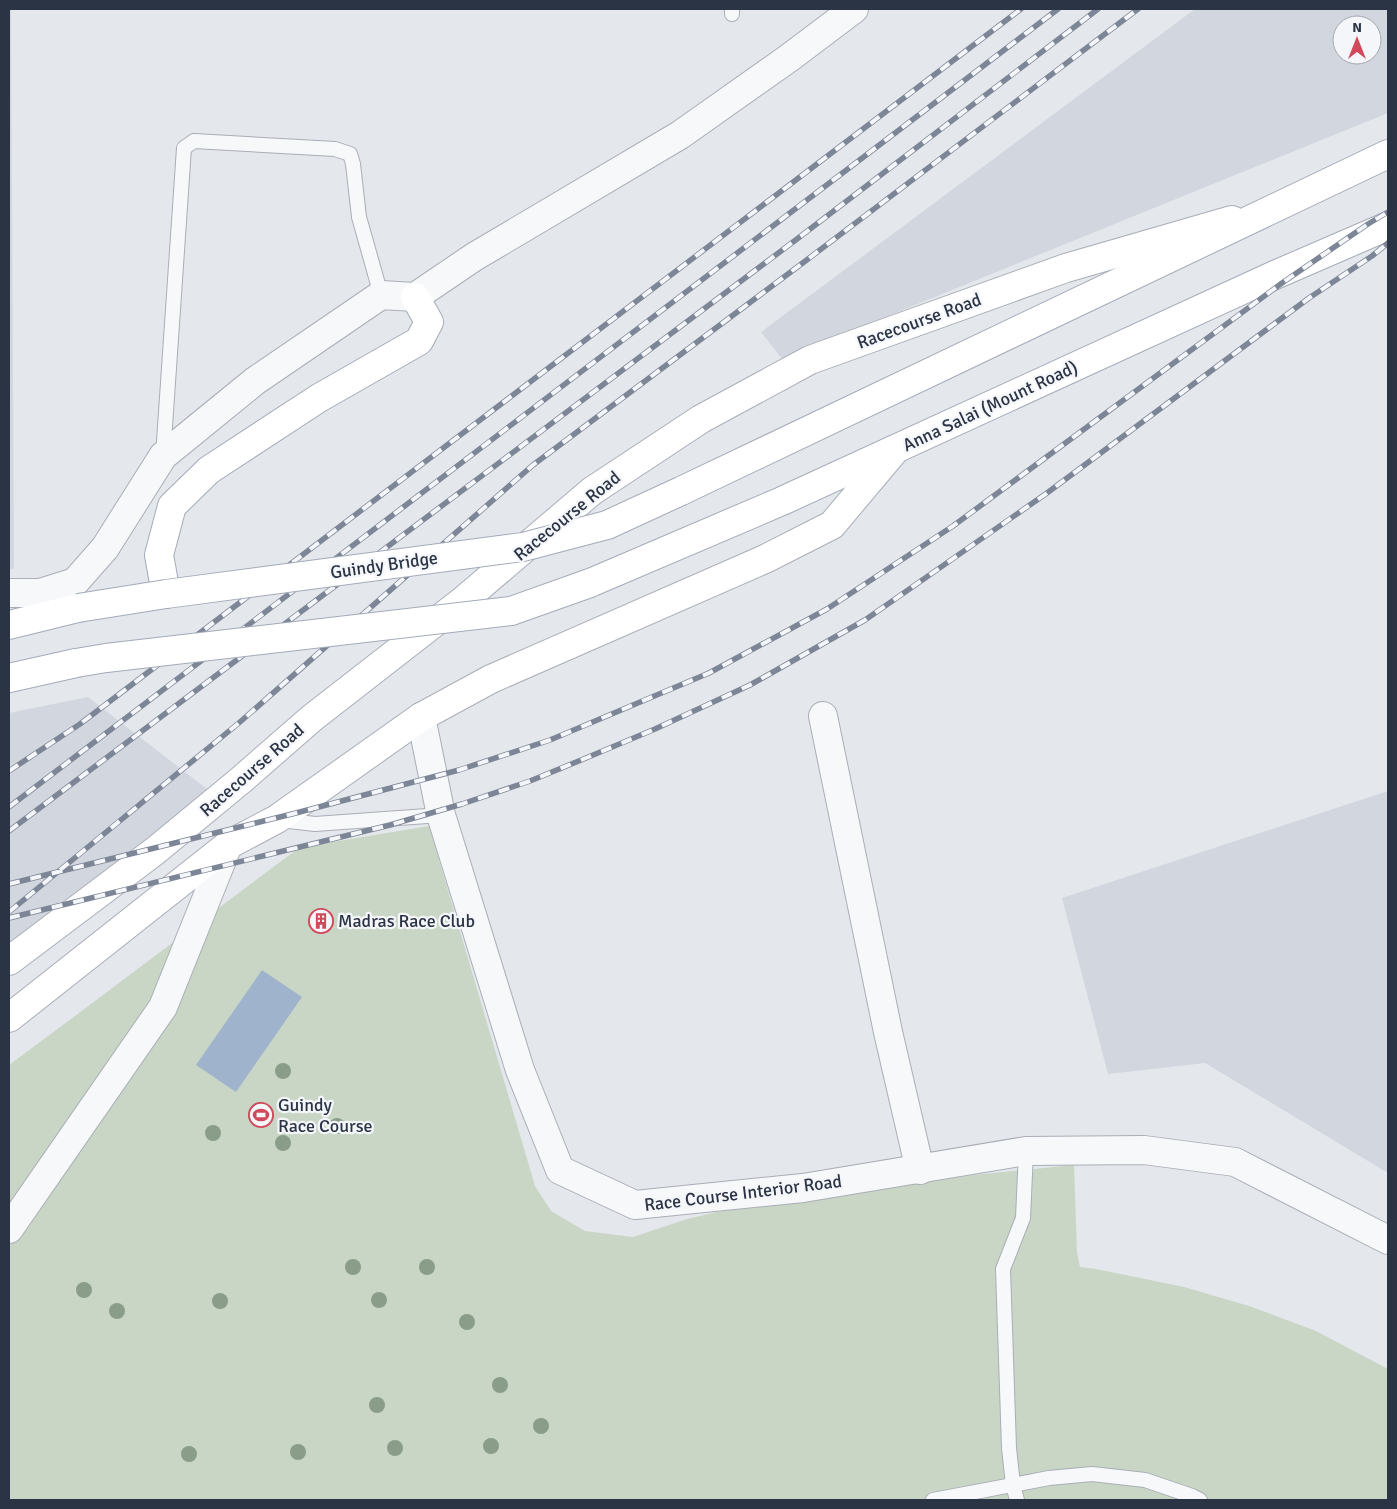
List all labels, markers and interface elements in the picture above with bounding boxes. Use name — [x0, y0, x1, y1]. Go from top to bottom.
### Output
north arrow — [1332, 15, 1382, 65]
text: N — [1352, 19, 1362, 36]
street label: Racecourse Road — [854, 288, 984, 354]
street label: Anna Salai (Mount Road) — [899, 356, 1081, 456]
street label: Racecourse Road — [509, 466, 625, 566]
street label: Guindy Bridge — [329, 547, 439, 583]
street label: Racecourse Road — [195, 719, 309, 821]
building icon: Madras Race Club — [308, 908, 334, 934]
place label: Madras Race Club — [338, 910, 475, 932]
place label: Guindy Race Course — [278, 1094, 373, 1137]
sports icon: Guindy Race Course — [248, 1102, 274, 1128]
street label: Race Course Interior Road — [643, 1170, 843, 1216]

